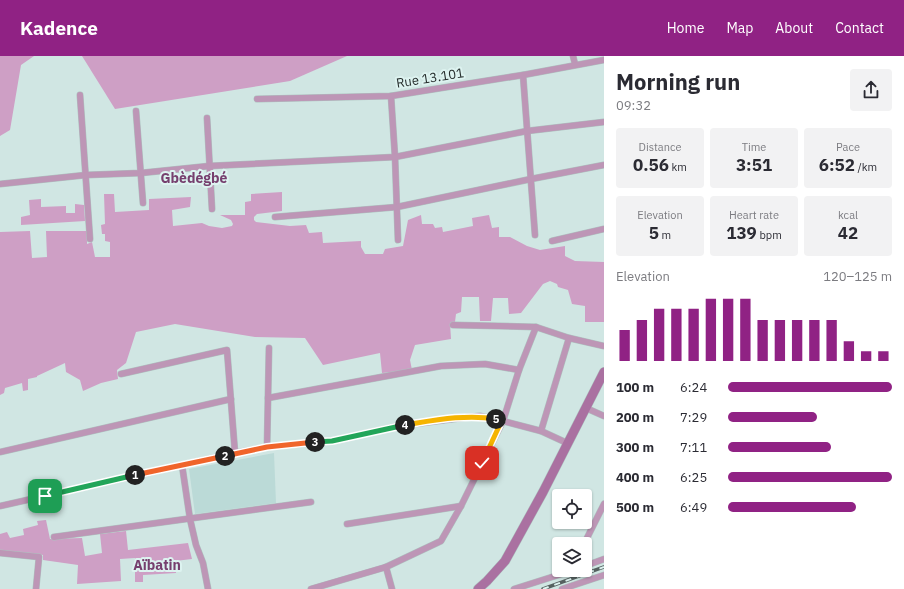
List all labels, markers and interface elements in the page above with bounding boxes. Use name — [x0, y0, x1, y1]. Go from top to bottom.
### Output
text: Kadence — [20, 16, 98, 40]
text: Home — [667, 19, 704, 37]
text: Map — [726, 19, 753, 37]
text: About — [775, 19, 813, 37]
text: Contact — [835, 19, 884, 37]
street label: Rue 13.101 — [395, 64, 465, 92]
text: Morning run — [616, 67, 740, 96]
button: share — [850, 69, 892, 111]
text: 09:32 — [616, 97, 651, 114]
text: Distance — [639, 140, 681, 154]
text: Time — [742, 140, 766, 154]
text: Pace — [836, 140, 860, 154]
text: 0.56 — [633, 154, 669, 176]
text: 3:51 — [736, 154, 772, 176]
text: 6:52 — [819, 154, 855, 176]
text: km — [669, 160, 687, 174]
text: /km — [855, 160, 877, 174]
district label: Gbèdégbé — [161, 169, 228, 187]
text: Elevation — [637, 208, 683, 222]
text: Heart rate — [729, 208, 779, 222]
text: kcal — [838, 208, 858, 222]
text: 5 — [649, 222, 659, 244]
text: 139 — [726, 222, 757, 244]
text: 42 — [838, 222, 858, 244]
text: m — [659, 228, 671, 242]
text: bpm — [757, 228, 782, 242]
text: Elevation — [616, 268, 670, 285]
text: 120–125 m — [823, 268, 892, 285]
text: 100 m — [616, 379, 654, 396]
text: 6:24 — [680, 379, 707, 396]
pin: 5 — [486, 409, 506, 429]
text: 200 m — [616, 409, 654, 426]
text: 7:29 — [680, 409, 707, 426]
text: 5 — [493, 412, 499, 426]
pin: 4 — [395, 415, 415, 435]
text: 4 — [402, 418, 408, 432]
pin: 3 — [305, 432, 325, 452]
text: 3 — [312, 435, 318, 449]
text: 300 m — [616, 439, 654, 456]
text: 7:11 — [680, 439, 707, 456]
pin: 2 — [215, 446, 235, 466]
pin — [465, 446, 499, 480]
text: 2 — [222, 449, 228, 463]
icon: check — [471, 452, 493, 474]
pin: 1 — [125, 465, 145, 485]
text: 1 — [132, 468, 138, 482]
text: 400 m — [616, 469, 654, 486]
text: 6:25 — [680, 469, 707, 486]
pin — [28, 479, 62, 513]
icon: arrive — [34, 485, 56, 507]
map controls — [552, 489, 592, 577]
button: locate — [552, 489, 592, 529]
text: 500 m — [616, 499, 654, 516]
text: 6:49 — [680, 499, 707, 516]
button: layers — [552, 537, 592, 577]
district label: Aïbatin — [133, 556, 181, 574]

